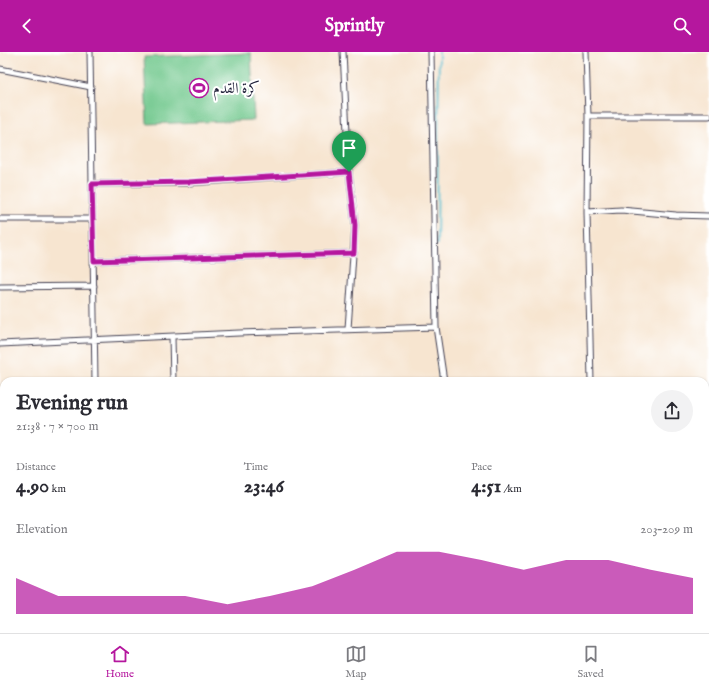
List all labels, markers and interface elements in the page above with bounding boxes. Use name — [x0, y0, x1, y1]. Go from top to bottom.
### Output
icon: back — [16, 15, 38, 37]
text: Sprintly — [325, 15, 384, 38]
icon: search — [671, 15, 693, 37]
sports icon: كرة القدم — [188, 77, 210, 99]
place label: كرة القدم — [213, 79, 260, 101]
pin — [332, 131, 366, 172]
icon: arrive — [338, 137, 360, 159]
text: Evening run — [16, 389, 128, 417]
button: share — [651, 390, 693, 432]
text: 21:38 · 7 × 700 m — [16, 418, 99, 435]
text: Distance — [16, 460, 56, 474]
text: Time — [244, 460, 268, 474]
text: Pace — [471, 460, 492, 474]
text: 4.90 — [16, 474, 49, 499]
text: 23:46 — [244, 474, 284, 499]
text: 4:51 — [471, 474, 501, 499]
text: km — [49, 482, 66, 496]
text: /km — [501, 482, 522, 496]
text: Elevation — [16, 521, 68, 538]
text: 203–209 m — [640, 521, 693, 538]
tab: Home — [105, 643, 134, 681]
tab: Map — [345, 643, 367, 681]
tab: Saved — [578, 643, 604, 681]

